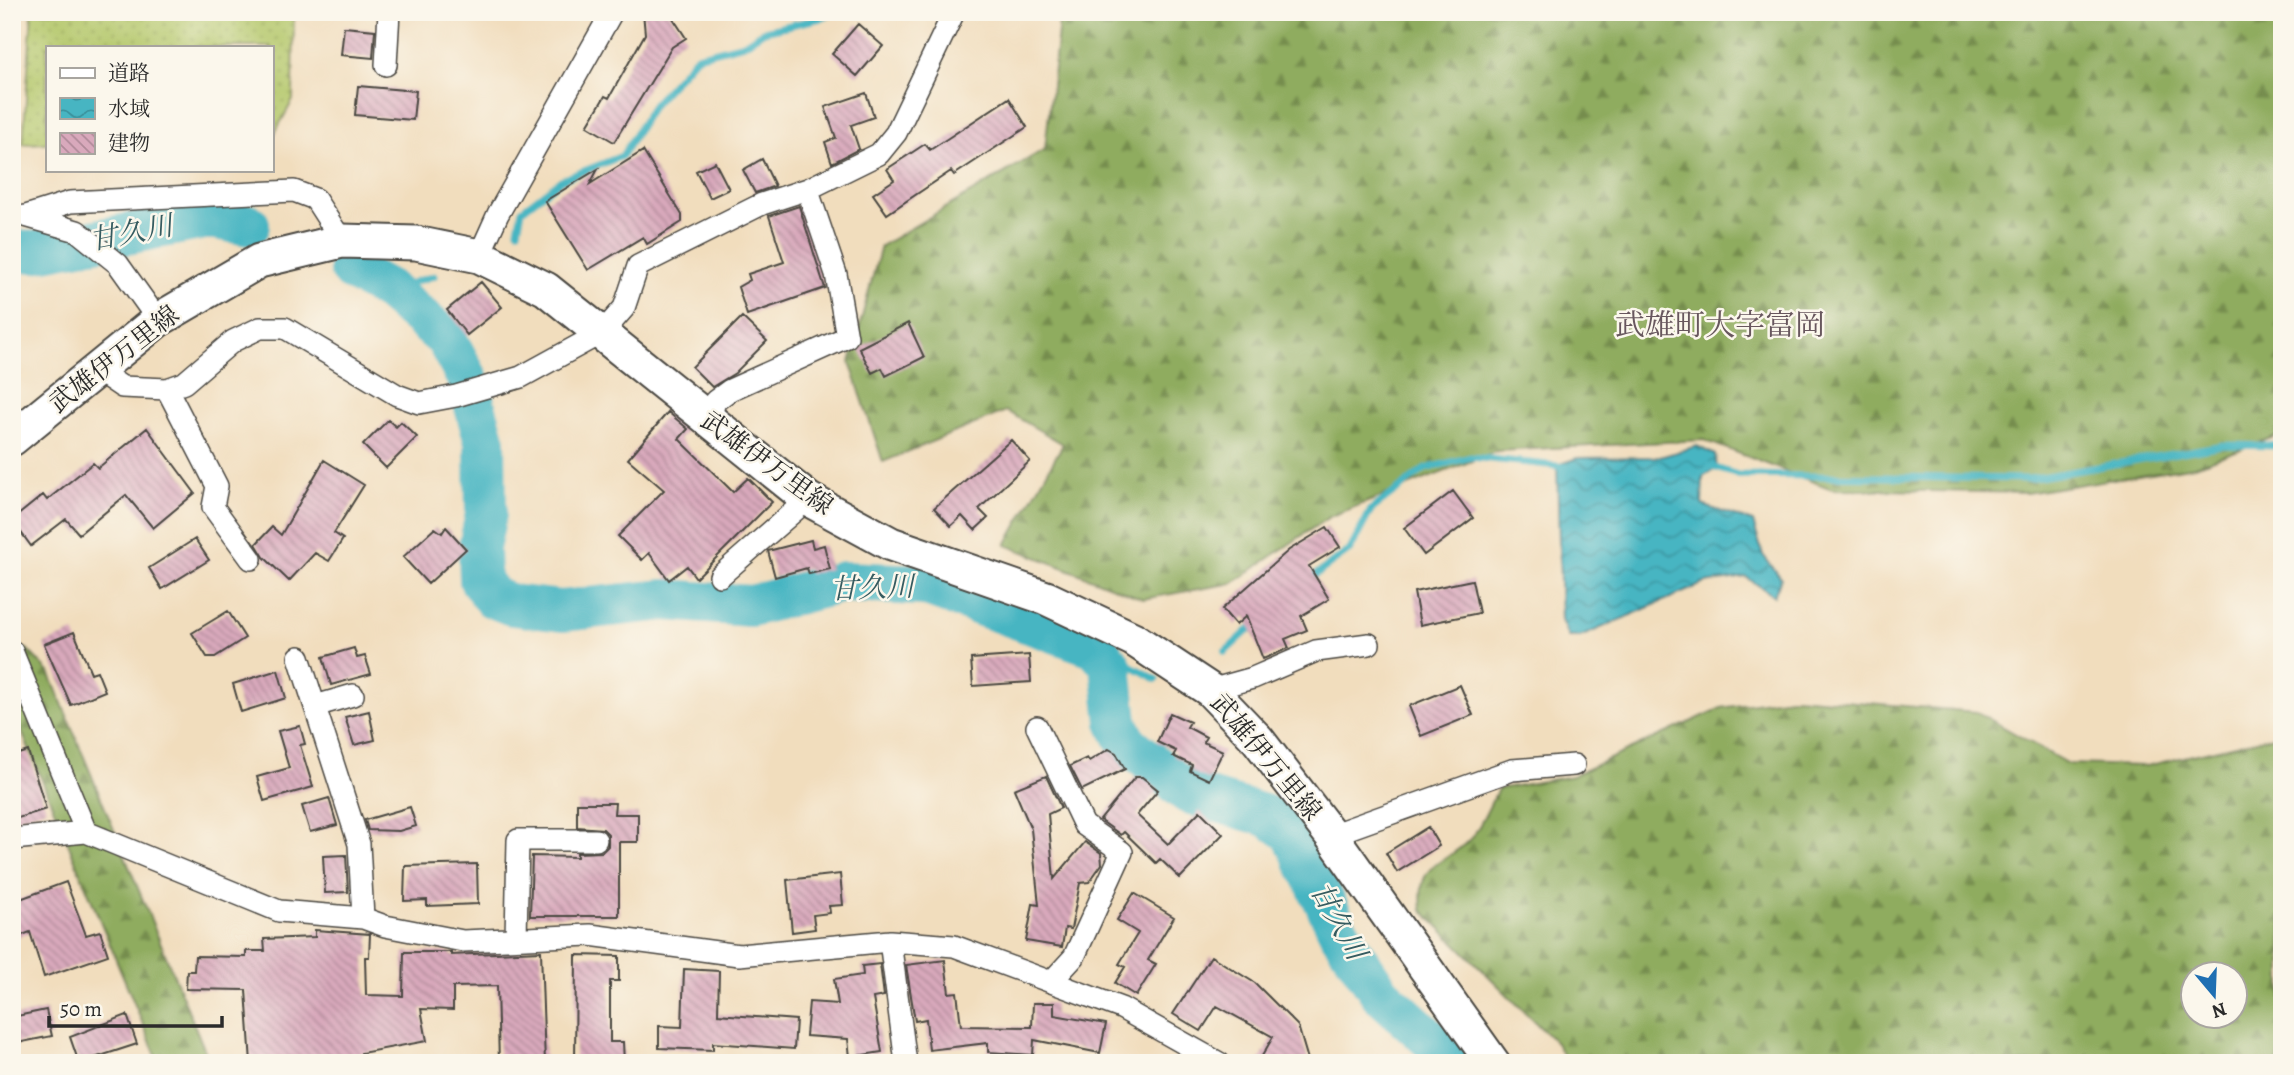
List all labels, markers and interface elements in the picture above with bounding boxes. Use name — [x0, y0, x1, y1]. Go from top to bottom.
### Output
legend — [46, 46, 273, 172]
text: 道路 — [108, 59, 150, 87]
text: 水域 — [108, 95, 150, 123]
text: 建物 — [108, 129, 150, 157]
water label: 甘久川 — [86, 206, 179, 260]
street label: 武雄伊万里線 — [42, 297, 186, 421]
district label: 武雄町大字富岡 — [1615, 305, 1825, 345]
street label: 武雄伊万里線 — [694, 403, 840, 523]
water label: 甘久川 — [829, 567, 918, 608]
street label: 武雄伊万里線 — [1202, 686, 1330, 828]
water label: 甘久川 — [1301, 875, 1376, 970]
north arrow — [2178, 960, 2248, 1030]
scale bar — [49, 984, 222, 1028]
text: 50 m — [60, 995, 102, 1023]
text: N — [2208, 996, 2230, 1025]

